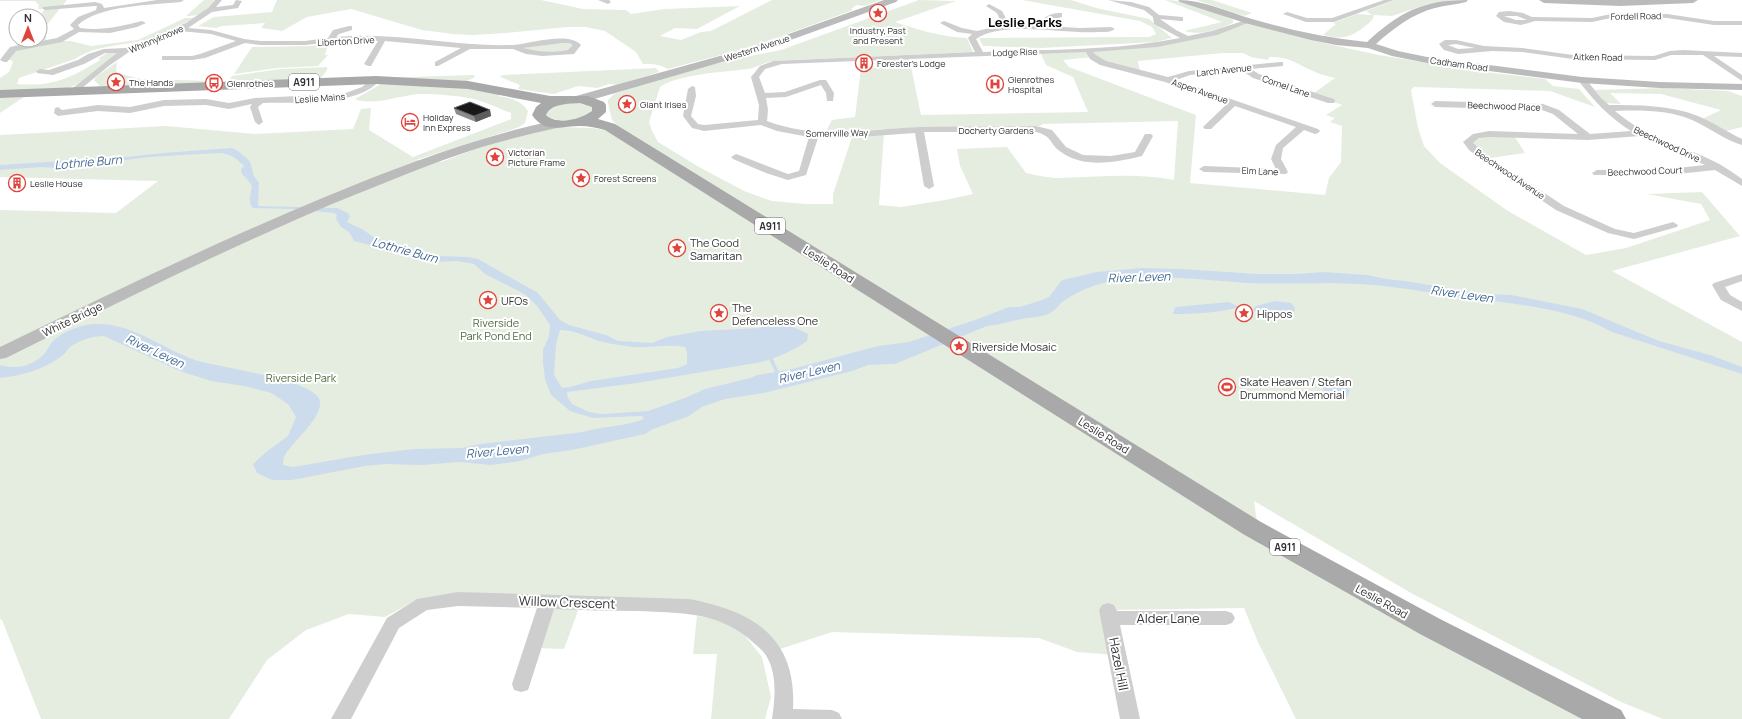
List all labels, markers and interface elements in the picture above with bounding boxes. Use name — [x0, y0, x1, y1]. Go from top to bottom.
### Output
place icon: Industry, Past and Present — [868, 3, 888, 23]
north arrow — [8, 8, 48, 48]
street label: Fordell Road — [1610, 9, 1662, 23]
text: N — [24, 10, 32, 25]
district label: Leslie Parks — [988, 13, 1062, 31]
street label: Whinnyknowe — [127, 22, 185, 56]
place label: Industry, Past and Present — [850, 24, 907, 47]
street label: Western Avenue — [723, 31, 791, 65]
street label: Liberton Drive — [317, 33, 375, 49]
street label: Lodge Rise — [992, 45, 1038, 59]
street label: Aitken Road — [1573, 50, 1623, 64]
building icon: Forester's Lodge — [854, 53, 874, 73]
street label: Cadham Road — [1429, 54, 1489, 74]
place label: Forester's Lodge — [877, 57, 945, 70]
street label: Larch Avenue — [1196, 61, 1252, 79]
place icon: The Hands — [106, 72, 126, 92]
street label: Cornel Lane — [1260, 72, 1312, 100]
bus stop icon: Glenrothes — [204, 73, 224, 93]
place label: Glenrothes Hospital — [1008, 73, 1055, 96]
road number: A911 — [289, 74, 319, 90]
hospital icon: Glenrothes Hospital — [985, 74, 1005, 94]
street label: Aspen Avenue — [1170, 75, 1230, 107]
place label: The Hands — [129, 76, 174, 89]
place label: Glenrothes — [227, 77, 274, 90]
street label: Leslie Mains — [294, 90, 346, 106]
place icon: Giant Irises — [617, 94, 637, 114]
place label: Giant Irises — [640, 98, 687, 111]
street label: Beechwood Place — [1467, 98, 1541, 114]
place label: Holiday Inn Express — [423, 111, 471, 134]
hotel icon: Holiday Inn Express — [400, 112, 420, 132]
street label: Beechwood Drive — [1632, 123, 1702, 165]
street label: Docherty Gardens — [958, 124, 1034, 137]
street label: Somerville Way — [806, 126, 869, 140]
place label: Victorian Picture Frame — [508, 146, 565, 169]
street label: Beechwood Avenue — [1473, 146, 1547, 202]
place icon: Victorian Picture Frame — [485, 147, 505, 167]
water label: Lothrie Burn — [54, 151, 123, 173]
street label: Beechwood Court — [1607, 163, 1683, 179]
street label: Elm Lane — [1241, 164, 1279, 178]
place icon: Forest Screens — [571, 168, 591, 188]
place label: Forest Screens — [594, 172, 657, 185]
building icon: Leslie House — [7, 173, 27, 193]
place label: Leslie House — [30, 177, 83, 190]
road number: A911 — [755, 218, 785, 234]
water label: Lothrie Burn — [370, 233, 441, 267]
place label: The Good Samaritan — [690, 235, 742, 263]
place icon: The Good Samaritan — [667, 238, 687, 258]
street label: Leslie Road — [801, 242, 857, 286]
water label: River Leven — [1107, 267, 1171, 287]
water label: River Leven — [1430, 281, 1495, 307]
place icon: UFOs — [478, 290, 498, 310]
place label: UFOs — [501, 293, 528, 308]
street label: White Bridge — [40, 298, 105, 340]
place label: The Defenceless One — [732, 300, 819, 328]
place icon: The Defenceless One — [709, 303, 729, 323]
place icon: Hippos — [1234, 303, 1254, 323]
place label: Hippos — [1257, 306, 1293, 321]
park label: Riverside Park Pond End — [460, 315, 532, 343]
water label: River Leven — [123, 330, 188, 372]
place icon: Riverside Mosaic — [949, 336, 969, 356]
place label: Riverside Mosaic — [972, 339, 1057, 354]
water label: River Leven — [777, 356, 842, 387]
park label: Riverside Park — [266, 370, 337, 385]
place label: Skate Heaven / Stefan Drummond Memorial — [1240, 374, 1352, 402]
sports icon: Skate Heaven / Stefan Drummond Memorial — [1217, 377, 1237, 397]
street label: Leslie Road — [1076, 413, 1132, 457]
water label: River Leven — [465, 440, 530, 462]
road number: A911 — [1270, 539, 1300, 555]
street label: Leslie Road — [1353, 580, 1411, 622]
street label: Willow Crescent — [518, 591, 616, 613]
street label: Alder Lane — [1137, 609, 1200, 627]
street label: Hazel Hill — [1105, 636, 1133, 692]

